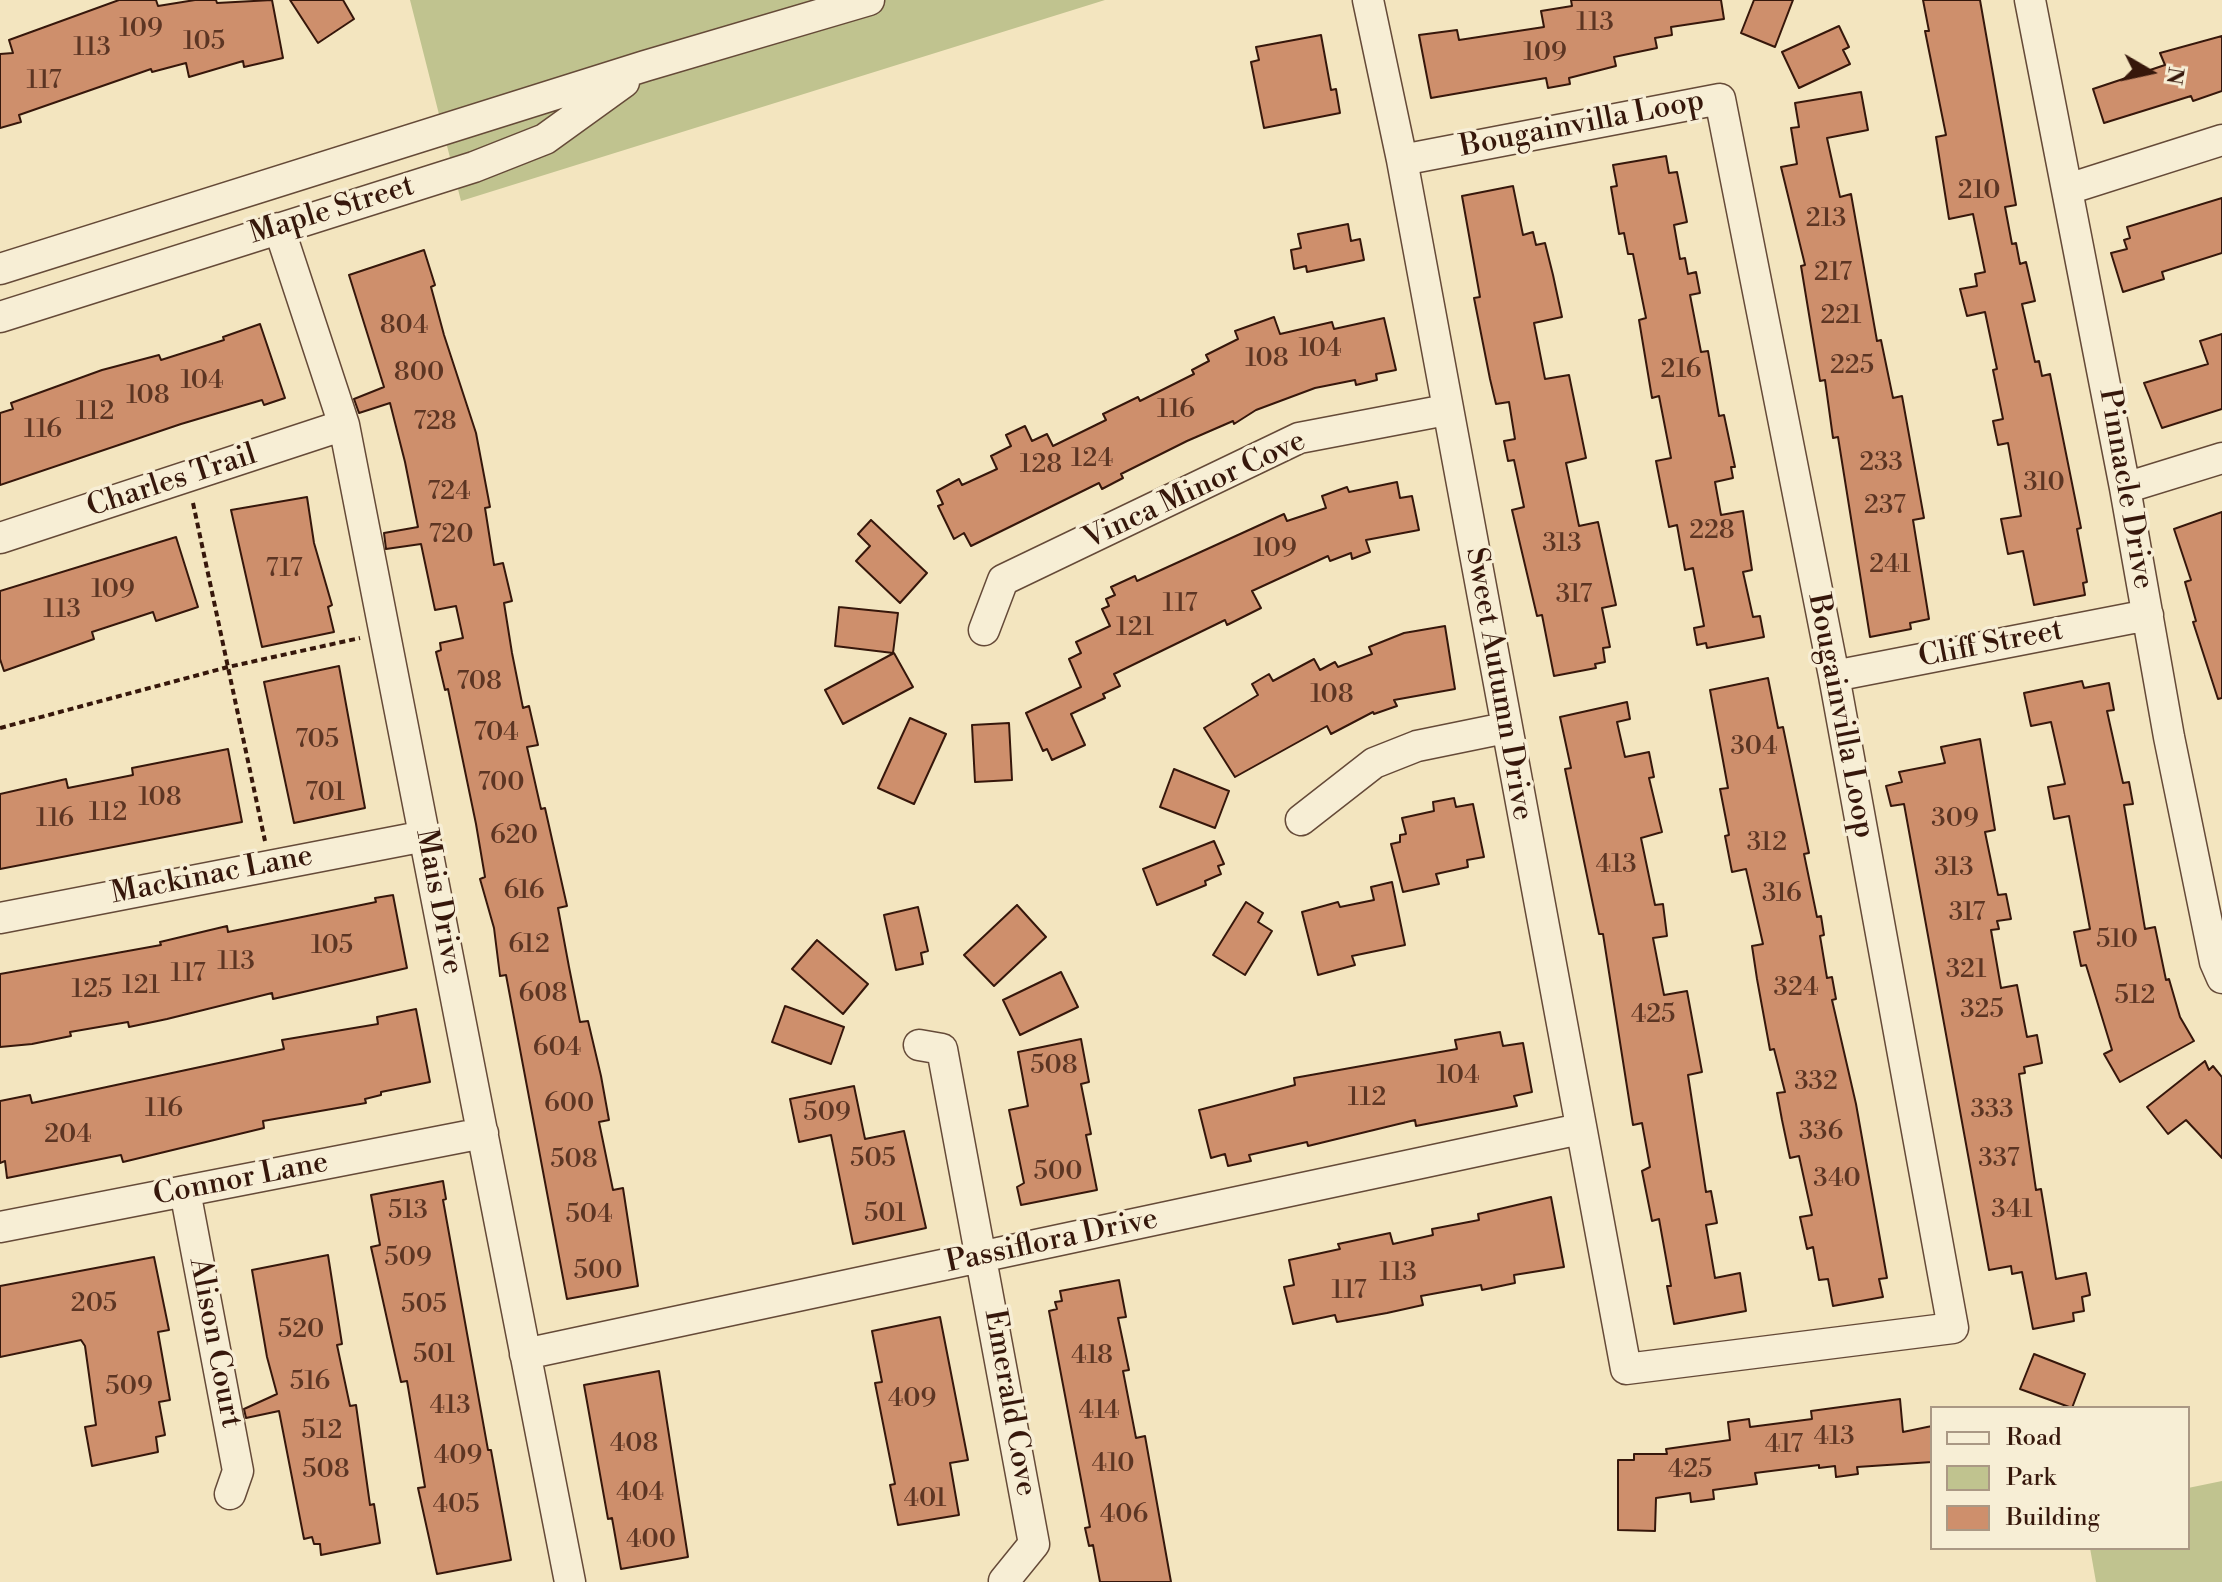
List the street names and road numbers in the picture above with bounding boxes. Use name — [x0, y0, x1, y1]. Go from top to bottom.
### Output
street label: Bougainvilla Loop — [1457, 84, 1707, 166]
street label: Maple Street — [245, 169, 419, 253]
street label: Pinnacle Drive — [2090, 386, 2160, 592]
street label: Vinca Minor Cove — [1078, 424, 1312, 558]
street label: Charles Trail — [83, 438, 261, 526]
street label: Sweet Autumn Drive — [1456, 545, 1540, 823]
street label: Bougainvilla Loop — [1799, 591, 1881, 841]
street label: Cliff Street — [1916, 613, 2066, 677]
street label: Mais Drive — [406, 826, 470, 978]
street label: Mackinac Lane — [108, 839, 316, 913]
street label: Connor Lane — [151, 1145, 331, 1215]
street label: Passiflora Drive — [943, 1202, 1161, 1282]
street label: Alison Court — [180, 1255, 248, 1431]
street label: Emerald Cove — [975, 1307, 1043, 1499]

